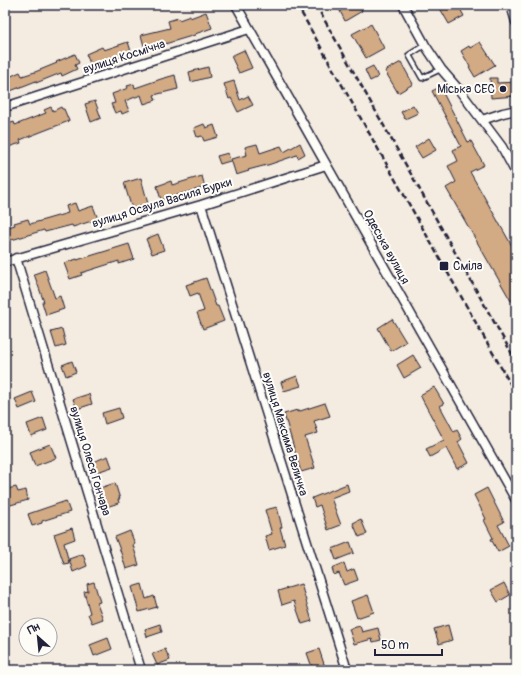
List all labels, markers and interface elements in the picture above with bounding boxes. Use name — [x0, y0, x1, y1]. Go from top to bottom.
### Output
street label: вулиця Космічна — [81, 37, 167, 77]
place label: Міська СЕС — [437, 82, 495, 97]
marker: Міська СЕС — [498, 84, 508, 94]
street label: вулиця Осаула Василя Бурки — [90, 174, 234, 231]
street label: Одеська вулиця — [359, 207, 413, 287]
place label: Сміла — [453, 259, 483, 274]
marker: Сміла — [438, 260, 450, 272]
street label: вулиця Максима Величка — [259, 370, 311, 498]
street label: вулиця Олеся Гончара — [66, 404, 114, 518]
north arrow — [18, 617, 58, 657]
text: Пн — [25, 620, 42, 637]
scale bar — [375, 631, 442, 657]
text: 50 m — [381, 638, 409, 653]

